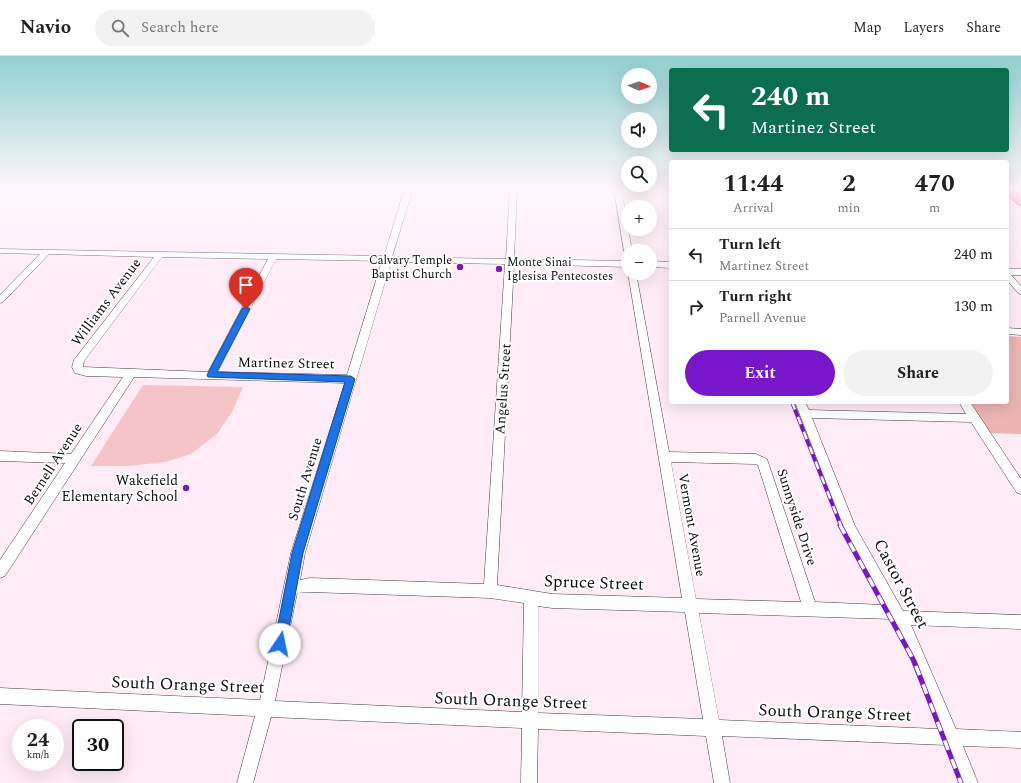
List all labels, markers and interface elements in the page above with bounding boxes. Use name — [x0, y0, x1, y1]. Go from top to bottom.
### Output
search box — [95, 10, 375, 46]
text: Navio — [20, 13, 71, 42]
text: Search here — [141, 16, 219, 39]
icon: search — [109, 17, 131, 39]
text: Map — [853, 17, 882, 38]
text: Layers — [904, 17, 944, 38]
text: Share — [966, 17, 1001, 38]
north arrow — [621, 68, 657, 104]
map controls — [621, 68, 657, 280]
text: 240 m — [751, 75, 830, 118]
icon: left — [685, 84, 737, 136]
button: sound — [621, 112, 657, 148]
text: Martinez Street — [751, 114, 876, 141]
button: search — [621, 156, 657, 192]
text: 11:44 — [723, 166, 783, 202]
text: 2 — [842, 166, 856, 202]
text: 470 — [914, 166, 955, 202]
text: Arrival — [733, 198, 774, 218]
text: min — [838, 198, 860, 218]
text: m — [929, 198, 940, 218]
button: + — [621, 200, 657, 236]
text: Turn left — [719, 233, 781, 256]
text: 240 m — [954, 243, 993, 266]
button: − — [621, 244, 657, 280]
icon: left — [685, 244, 707, 266]
place label: Calvary Temple Baptist Church — [369, 251, 452, 284]
street label: Williams Avenue — [66, 253, 146, 350]
place label: Monte Sinai Iglesisa Pentecostes — [507, 253, 613, 286]
text: Martinez Street — [719, 256, 809, 276]
marker: Calvary Temple Baptist Church — [455, 262, 465, 272]
marker: Monte Sinai Iglesisa Pentecostes — [494, 264, 504, 274]
pin — [229, 268, 263, 309]
icon: arrive — [235, 274, 257, 296]
text: Turn right — [719, 285, 792, 308]
text: 130 m — [954, 295, 993, 318]
icon: right — [685, 296, 707, 318]
text: Parnell Avenue — [719, 308, 806, 328]
street label: Angelus Street — [489, 343, 517, 435]
button: Exit — [685, 350, 835, 396]
button: Share — [843, 350, 993, 396]
street label: Martinez Street — [237, 352, 335, 374]
street label: Bernell Avenue — [18, 418, 88, 509]
street label: South Avenue — [282, 435, 328, 523]
street label: Sunnyside Drive — [771, 466, 823, 568]
place label: Wakefield Elementary School — [62, 470, 178, 507]
street label: Vermont Avenue — [673, 472, 711, 578]
marker: Wakefield Elementary School — [181, 483, 191, 493]
street label: Castor Street — [866, 534, 936, 634]
street label: Spruce Street — [543, 568, 645, 598]
position arrow — [259, 623, 301, 665]
street label: South Orange Street — [111, 669, 265, 701]
street label: South Orange Street — [434, 685, 588, 717]
street label: South Orange Street — [758, 697, 912, 729]
speed limit sign: 30 — [72, 719, 124, 771]
text: 24 — [27, 725, 49, 755]
text: km/h — [27, 747, 49, 763]

